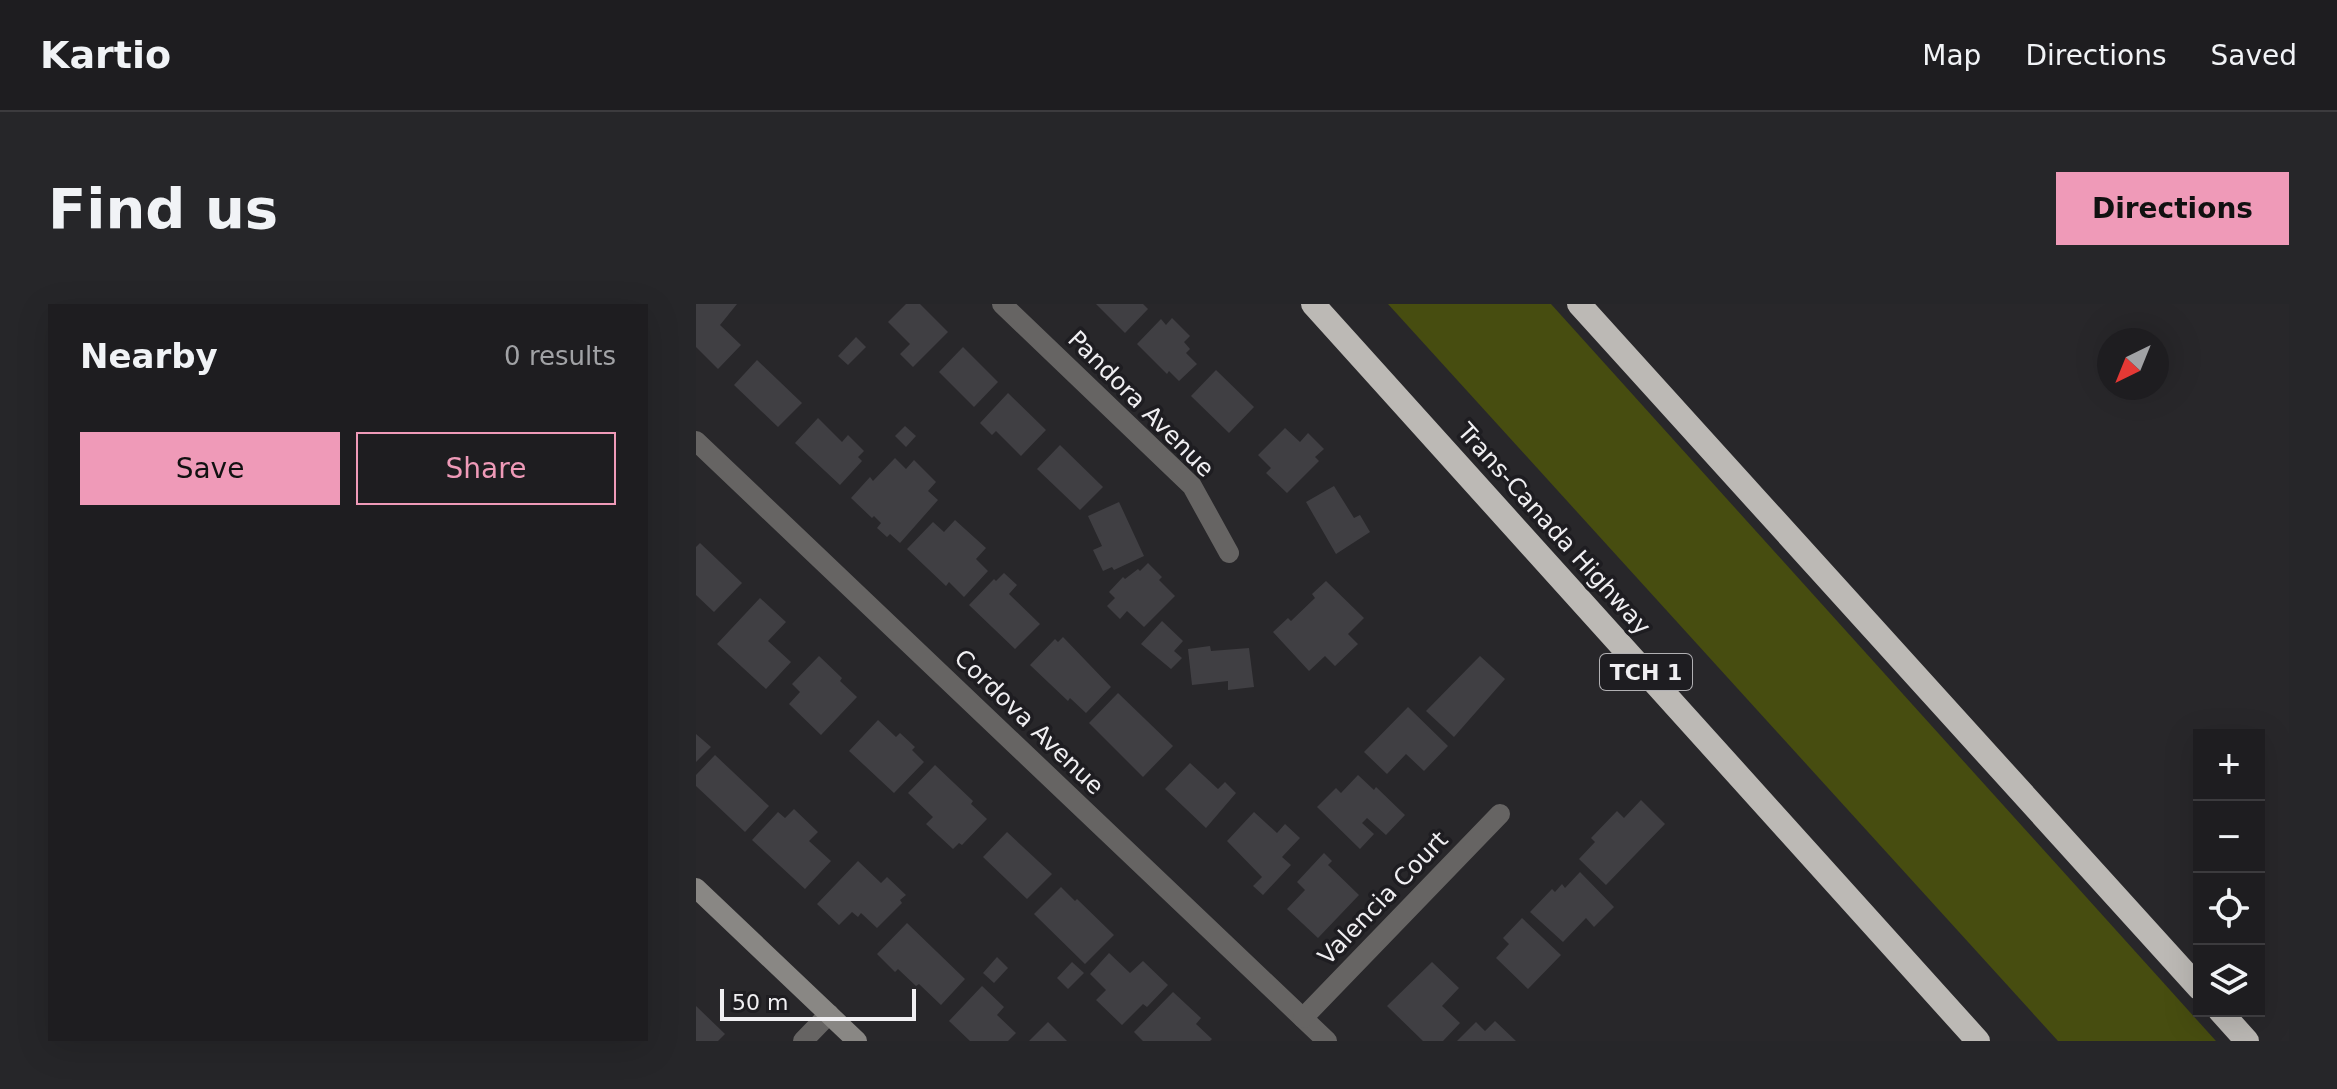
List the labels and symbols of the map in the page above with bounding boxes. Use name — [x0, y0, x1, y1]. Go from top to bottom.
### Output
street label: Pandora Avenue — [1062, 325, 1220, 483]
north arrow — [2097, 328, 2169, 400]
street label: Trans-Canada Highway — [1451, 417, 1656, 640]
street label: Cordova Avenue — [949, 644, 1109, 800]
road number: TCH 1 — [1600, 654, 1692, 690]
street label: Valencia Court — [1312, 826, 1454, 970]
scale bar — [720, 985, 916, 1021]

